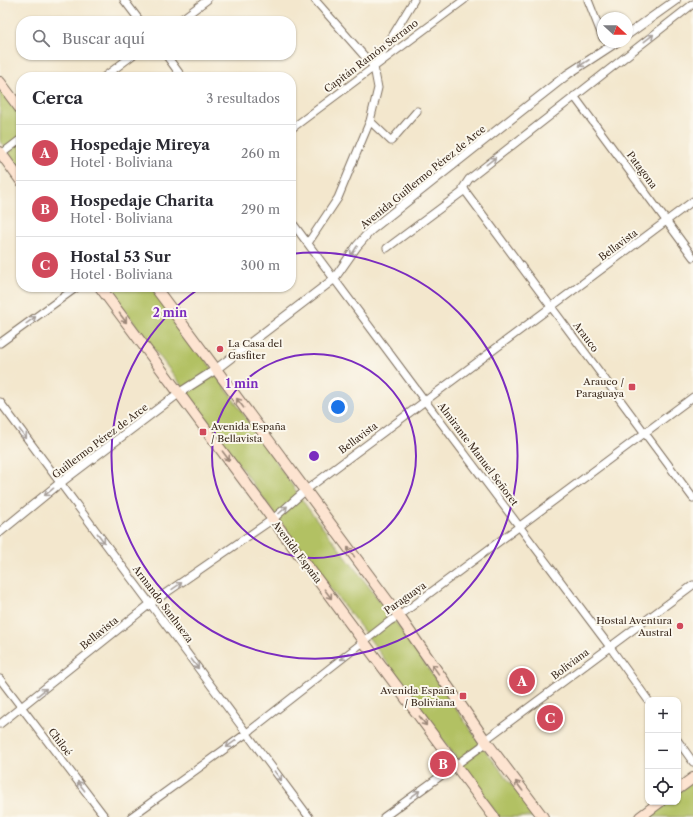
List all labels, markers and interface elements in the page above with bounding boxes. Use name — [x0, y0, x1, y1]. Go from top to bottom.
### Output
north arrow — [597, 12, 633, 48]
search box — [16, 16, 296, 60]
street label: Capitán Ramón Serrano — [321, 16, 421, 96]
icon: search — [30, 27, 52, 49]
text: Buscar aquí — [62, 29, 145, 48]
one-way arrow — [643, 34, 654, 43]
one-way arrow — [578, 60, 590, 68]
text: Cerca — [32, 88, 83, 108]
text: 3 resultados — [206, 90, 280, 106]
street label: Avenida Guillermo Pérez de Arce — [357, 122, 489, 232]
text: Hospedaje Mireya — [70, 135, 210, 154]
text: A — [40, 145, 50, 161]
text: 260 m — [241, 145, 280, 161]
street label: Patagona — [624, 149, 661, 192]
text: Hotel · Boliviana — [70, 154, 173, 170]
one-way arrow — [486, 157, 497, 166]
text: Hospedaje Charita — [70, 191, 214, 210]
text: B — [40, 201, 50, 217]
text: 290 m — [241, 201, 280, 217]
text: Hotel · Boliviana — [70, 210, 173, 226]
street label: Bellavista — [596, 226, 640, 264]
one-way arrow — [349, 245, 357, 257]
text: Hostal 53 Sur — [70, 247, 171, 266]
text: C — [40, 257, 50, 273]
text: 300 m — [241, 257, 280, 273]
text: Hotel · Boliviana — [70, 266, 173, 282]
text: 2 min — [153, 305, 188, 320]
one-way arrow — [119, 313, 128, 324]
one-way arrow — [26, 316, 37, 325]
street label: Arauco — [570, 319, 602, 355]
place label: La Casa del Gasfiter — [228, 337, 282, 362]
marker: La Casa del Gasfiter — [215, 344, 225, 354]
place label: Arauco / Paraguaya — [576, 375, 625, 400]
text: 1 min — [226, 376, 259, 391]
marker: Arauco / Paraguaya — [627, 382, 637, 392]
one-way arrow — [236, 397, 245, 408]
your location — [328, 397, 348, 417]
street label: Almirante Manuel Señoret — [434, 399, 521, 509]
street label: Guillermo Pérez de Arce — [49, 400, 151, 481]
street label: Bellavista — [336, 419, 380, 457]
place label: Avenida España / Bellavista — [210, 420, 287, 445]
marker: Avenida España / Bellavista — [198, 427, 208, 437]
one-way arrow — [19, 428, 28, 439]
centre of rings — [307, 449, 321, 463]
one-way arrow — [222, 451, 230, 462]
one-way arrow — [44, 488, 54, 497]
one-way arrow — [278, 506, 288, 515]
street label: Avenida España — [269, 517, 325, 586]
one-way arrow — [97, 532, 105, 543]
one-way arrow — [347, 547, 356, 558]
street label: Armando Sanhueza — [129, 562, 197, 646]
street label: Paraguaya — [382, 578, 429, 617]
one-way arrow — [172, 582, 183, 590]
one-way arrow — [324, 589, 333, 600]
street label: Bellavista — [77, 613, 121, 652]
place label: Hostal Aventura Austral — [596, 614, 673, 639]
marker: Hostal Aventura Austral — [675, 621, 685, 631]
street label: Boliviana — [548, 645, 592, 683]
one-way arrow — [340, 652, 351, 661]
one-way arrow — [191, 659, 200, 670]
one-way arrow — [431, 664, 439, 675]
pin: A — [509, 666, 535, 696]
place label: Avenida España / Boliviana — [379, 684, 456, 709]
one-way arrow — [36, 687, 47, 696]
marker: Avenida España / Boliviana — [458, 691, 468, 701]
map controls — [645, 697, 681, 805]
button: + — [645, 697, 681, 733]
pin: C — [537, 703, 563, 733]
one-way arrow — [419, 716, 427, 727]
street label: Chiloé — [45, 725, 75, 759]
button: − — [645, 733, 681, 769]
one-way arrow — [226, 740, 237, 748]
pin: B — [430, 749, 456, 779]
button: locate — [645, 769, 681, 805]
one-way arrow — [274, 770, 283, 781]
one-way arrow — [515, 780, 524, 791]
one-way arrow — [77, 781, 85, 792]
one-way arrow — [410, 790, 421, 798]

